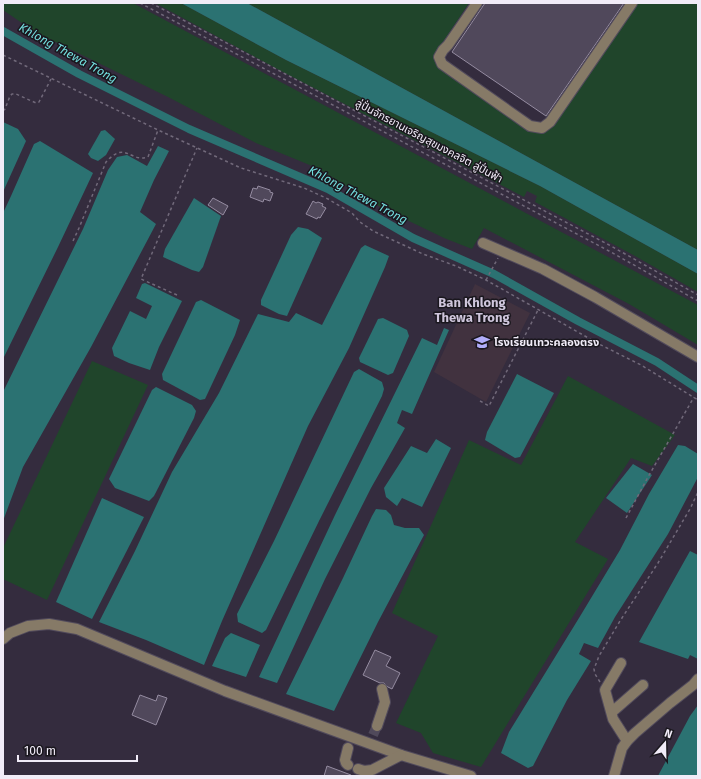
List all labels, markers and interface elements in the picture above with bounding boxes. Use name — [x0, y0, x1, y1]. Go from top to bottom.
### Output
water label: Khlong Thewa Trong — [17, 20, 119, 86]
street label: ลู่ปั่นจักรยานเจริญสุขมงคลจิต ลู่ปั่นฟ้า — [353, 95, 506, 185]
water label: Khlong Thewa Trong — [306, 163, 410, 227]
district label: Ban Khlong Thewa Trong — [434, 295, 510, 325]
school or university icon: โรงเรียนเทวะคลองตรง — [473, 333, 491, 351]
place label: โรงเรียนเทวะคลองตรง — [494, 336, 599, 349]
north arrow — [645, 723, 685, 763]
text: N — [663, 727, 674, 741]
scale bar — [18, 737, 137, 763]
text: 100 m — [24, 744, 56, 758]

